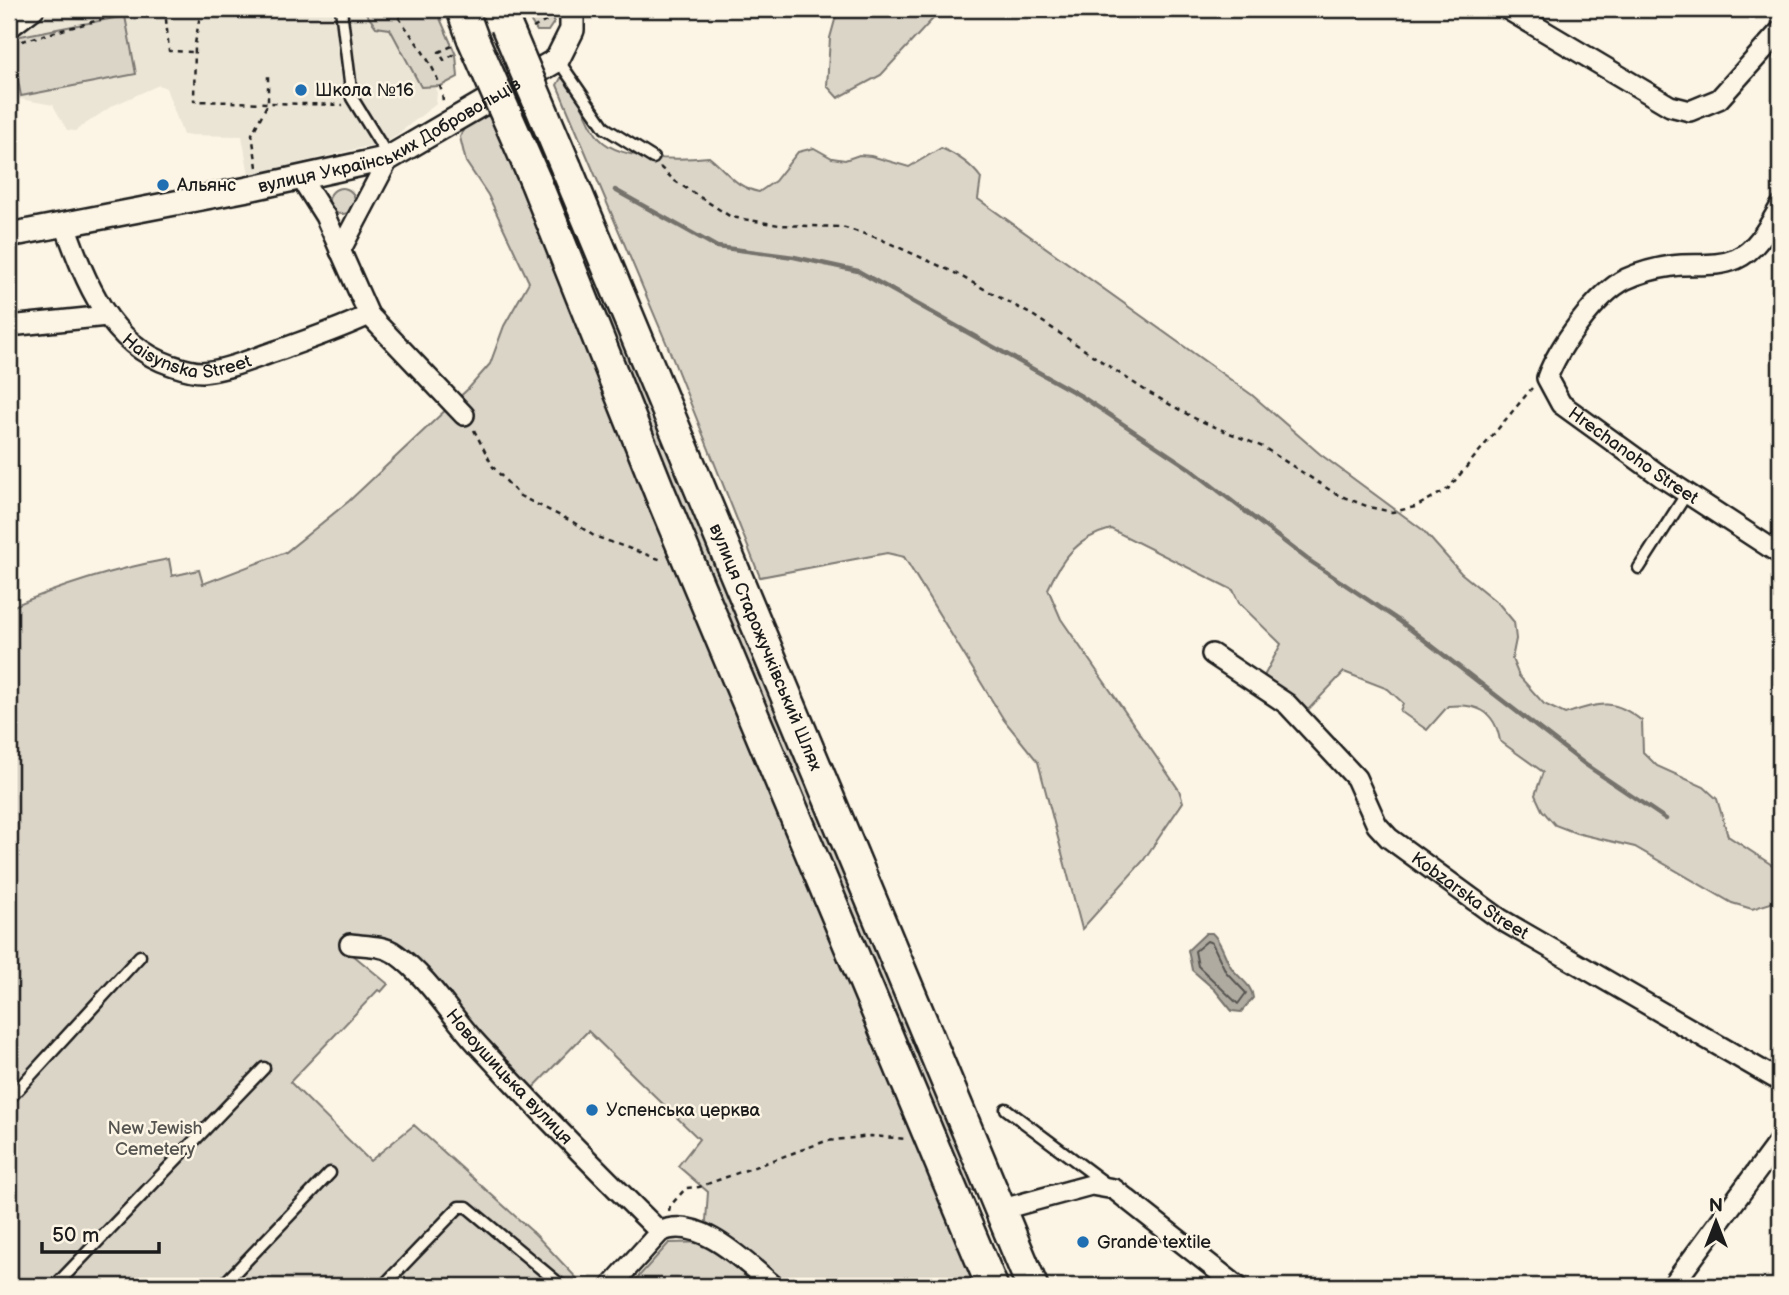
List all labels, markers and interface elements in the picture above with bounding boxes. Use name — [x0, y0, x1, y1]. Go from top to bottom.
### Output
street label: вулиця Українських Добровольців — [256, 73, 525, 198]
place label: Школа №16 — [315, 80, 414, 101]
marker: Школа №16 — [293, 82, 309, 98]
place label: Альянс — [176, 175, 236, 196]
marker: Альянс — [155, 177, 171, 193]
street label: Haisynska Street — [118, 329, 255, 383]
street label: Hrechanoho Street — [1564, 403, 1703, 509]
street label: вулиця Старожучківський Шлях — [705, 521, 826, 774]
street label: Kobzarska Street — [1407, 848, 1532, 944]
street label: Новоушицька вулиця — [441, 1005, 577, 1149]
place label: Успенська церква — [606, 1100, 761, 1121]
marker: Успенська церква — [584, 1102, 600, 1118]
park label: New Jewish Cemetery — [107, 1118, 203, 1160]
north arrow — [1680, 1186, 1750, 1256]
text: N — [1709, 1195, 1723, 1218]
scale bar — [42, 1211, 159, 1255]
text: 50 m — [52, 1223, 99, 1248]
place label: Grande textile — [1097, 1232, 1211, 1253]
marker: Grande textile — [1075, 1234, 1091, 1250]

